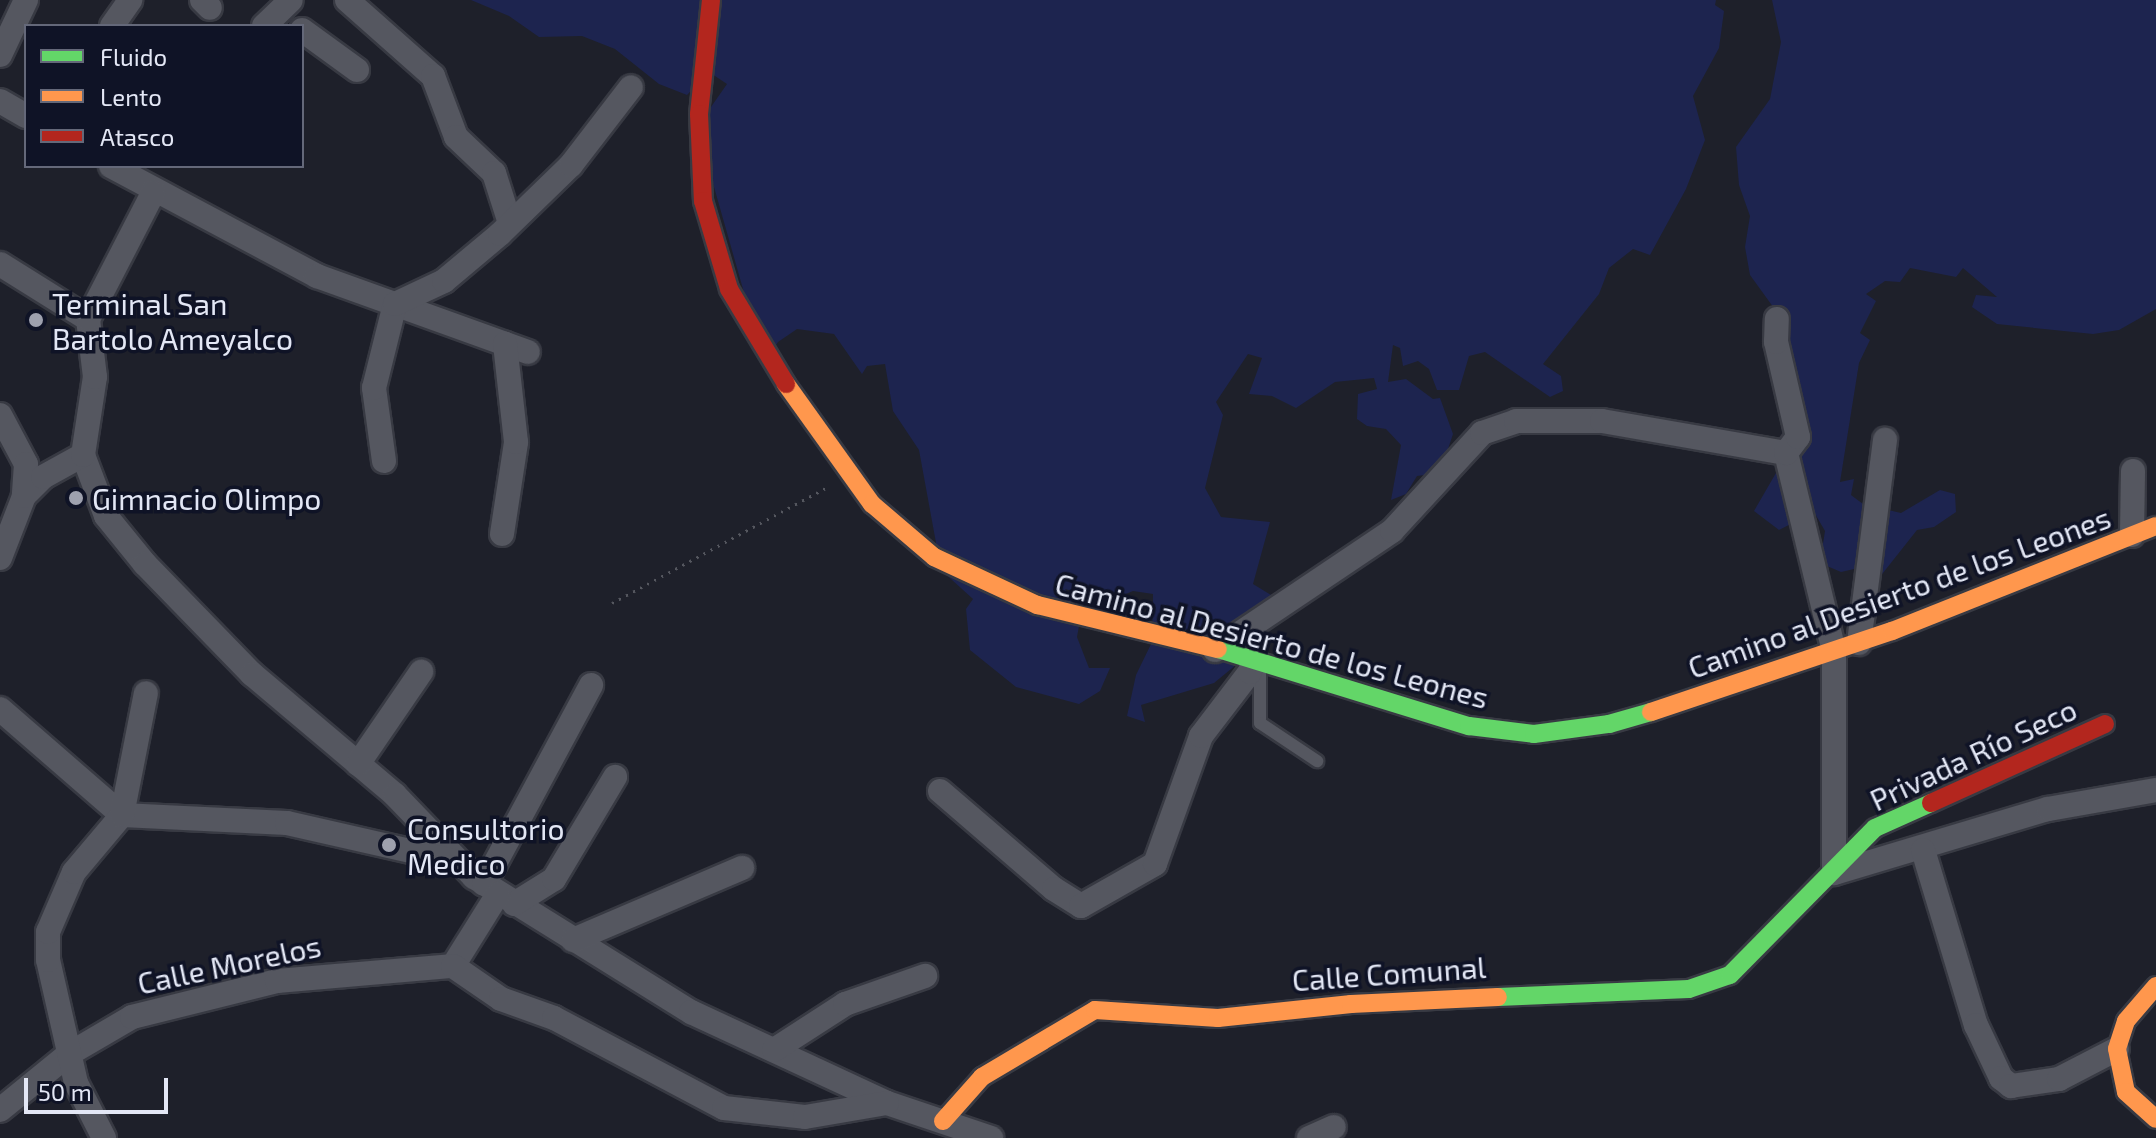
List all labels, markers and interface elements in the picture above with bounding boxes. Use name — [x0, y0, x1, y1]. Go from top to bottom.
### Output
legend — [24, 24, 304, 168]
text: Fluido — [100, 42, 167, 71]
text: Lento — [100, 82, 162, 111]
text: Atasco — [100, 122, 174, 151]
place label: Terminal San Bartolo Ameyalco — [52, 285, 294, 356]
marker: Terminal San Bartolo Ameyalco — [27, 311, 45, 329]
place label: Gimnacio Olimpo — [92, 480, 321, 516]
marker: Gimnacio Olimpo — [67, 489, 85, 507]
street label: Camino al Desierto de los Leones — [1682, 499, 2116, 685]
street label: Camino al Desierto de los Leones — [1051, 565, 1493, 715]
street label: Privada Río Seco — [1864, 690, 2082, 818]
place label: Consultorio Medico — [407, 810, 565, 880]
marker: Consultorio Medico — [378, 834, 400, 856]
street label: Calle Morelos — [134, 927, 324, 1001]
street label: Calle Comunal — [1291, 948, 1487, 998]
scale bar — [28, 1062, 172, 1112]
text: 50 m — [38, 1077, 92, 1106]

